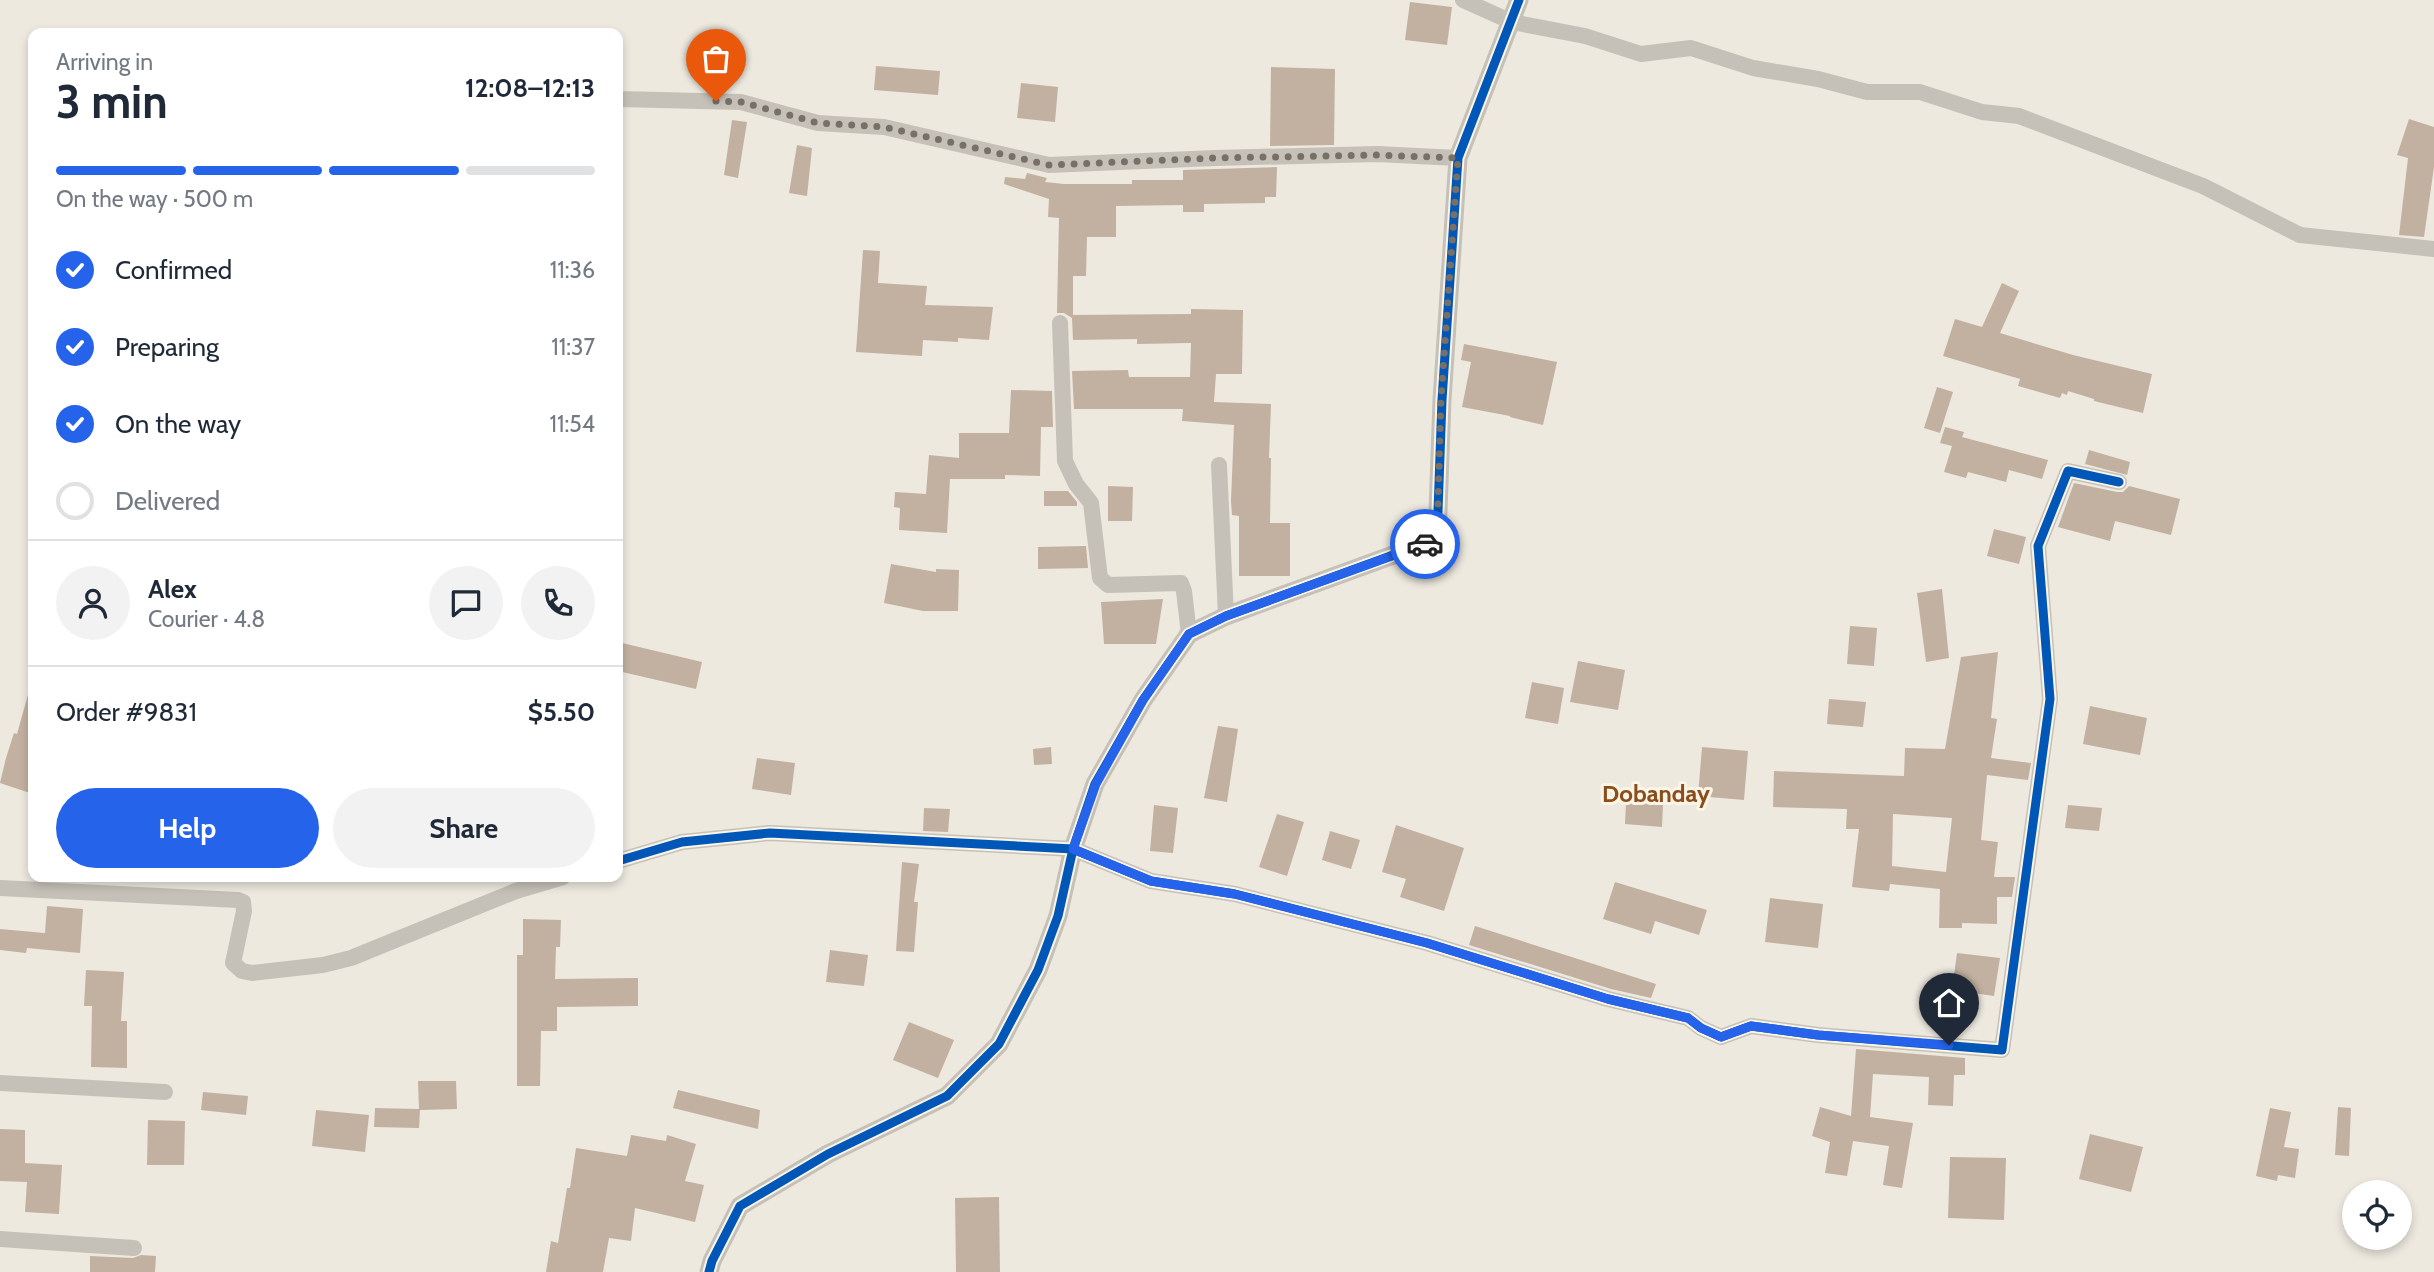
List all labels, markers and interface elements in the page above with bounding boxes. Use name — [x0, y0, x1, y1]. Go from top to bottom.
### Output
pin — [686, 29, 746, 101]
icon: bag — [697, 40, 735, 78]
text: Arriving in — [56, 48, 153, 76]
text: 12:08–12:13 — [465, 72, 595, 104]
text: 3 min — [56, 74, 168, 130]
text: On the way · 500 m — [56, 185, 253, 213]
icon: check — [56, 251, 94, 289]
text: Confirmed — [115, 254, 232, 286]
text: 11:36 — [550, 256, 595, 284]
icon: check — [56, 328, 94, 366]
text: Preparing — [115, 331, 219, 363]
text: 11:37 — [551, 333, 595, 361]
icon: check — [56, 405, 94, 443]
text: On the way — [115, 408, 241, 440]
text: 11:54 — [549, 410, 595, 438]
text: Delivered — [115, 485, 220, 517]
courier — [1390, 509, 1460, 579]
icon: car — [1406, 525, 1444, 563]
button: person — [56, 566, 130, 640]
button: chat — [429, 566, 503, 640]
button: phone — [521, 566, 595, 640]
text: Alex — [148, 573, 197, 605]
text: Courier · 4.8 — [148, 605, 265, 633]
text: Order #9831 — [56, 696, 197, 728]
text: $5.50 — [528, 696, 595, 728]
district label: Dobanday — [1602, 779, 1710, 808]
button: Help — [56, 788, 319, 868]
button: Share — [333, 788, 595, 868]
pin — [1919, 973, 1979, 1045]
icon: home — [1930, 984, 1968, 1022]
map controls — [2342, 1180, 2412, 1250]
button: locate — [2342, 1180, 2412, 1250]

